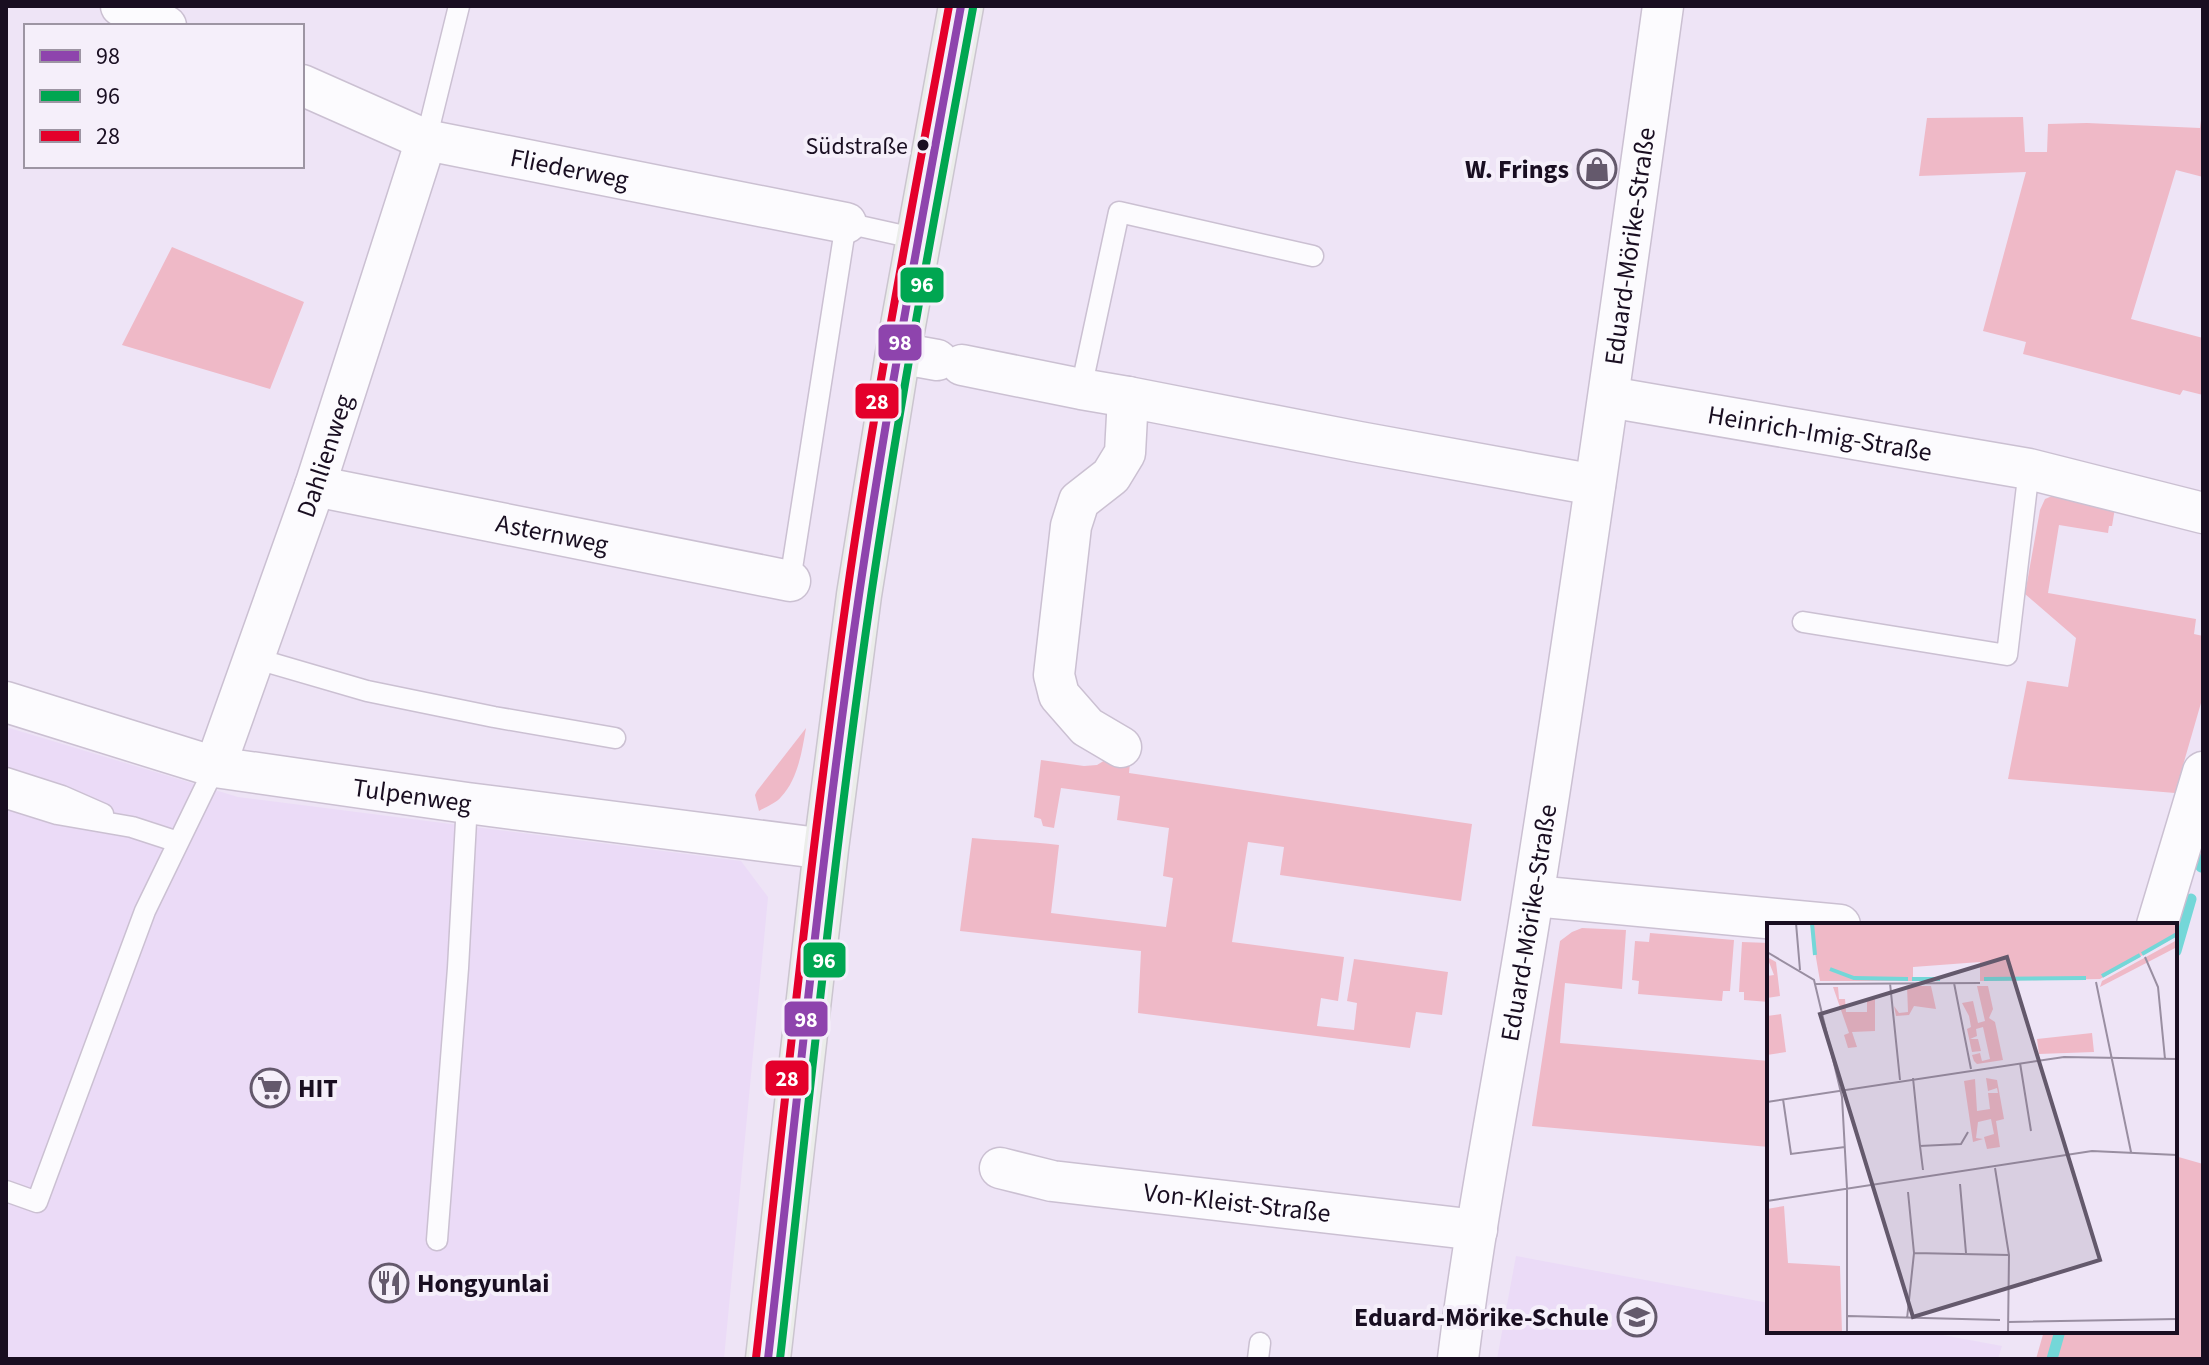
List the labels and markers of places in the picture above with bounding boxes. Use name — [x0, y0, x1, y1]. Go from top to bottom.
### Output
place label: Südstraße — [806, 129, 908, 164]
marker: Südstraße — [915, 137, 931, 153]
shop icon: W. Frings — [1576, 148, 1618, 190]
place label: W. Frings — [1465, 151, 1569, 188]
supermarket icon: HIT — [249, 1067, 291, 1109]
place label: HIT — [298, 1070, 338, 1107]
restaurant icon: Hongyunlai — [368, 1262, 410, 1304]
place label: Hongyunlai — [417, 1265, 549, 1302]
school or university icon: Eduard-Mörike-Schule — [1616, 1296, 1658, 1338]
place label: Eduard-Mörike-Schule — [1354, 1299, 1609, 1336]

